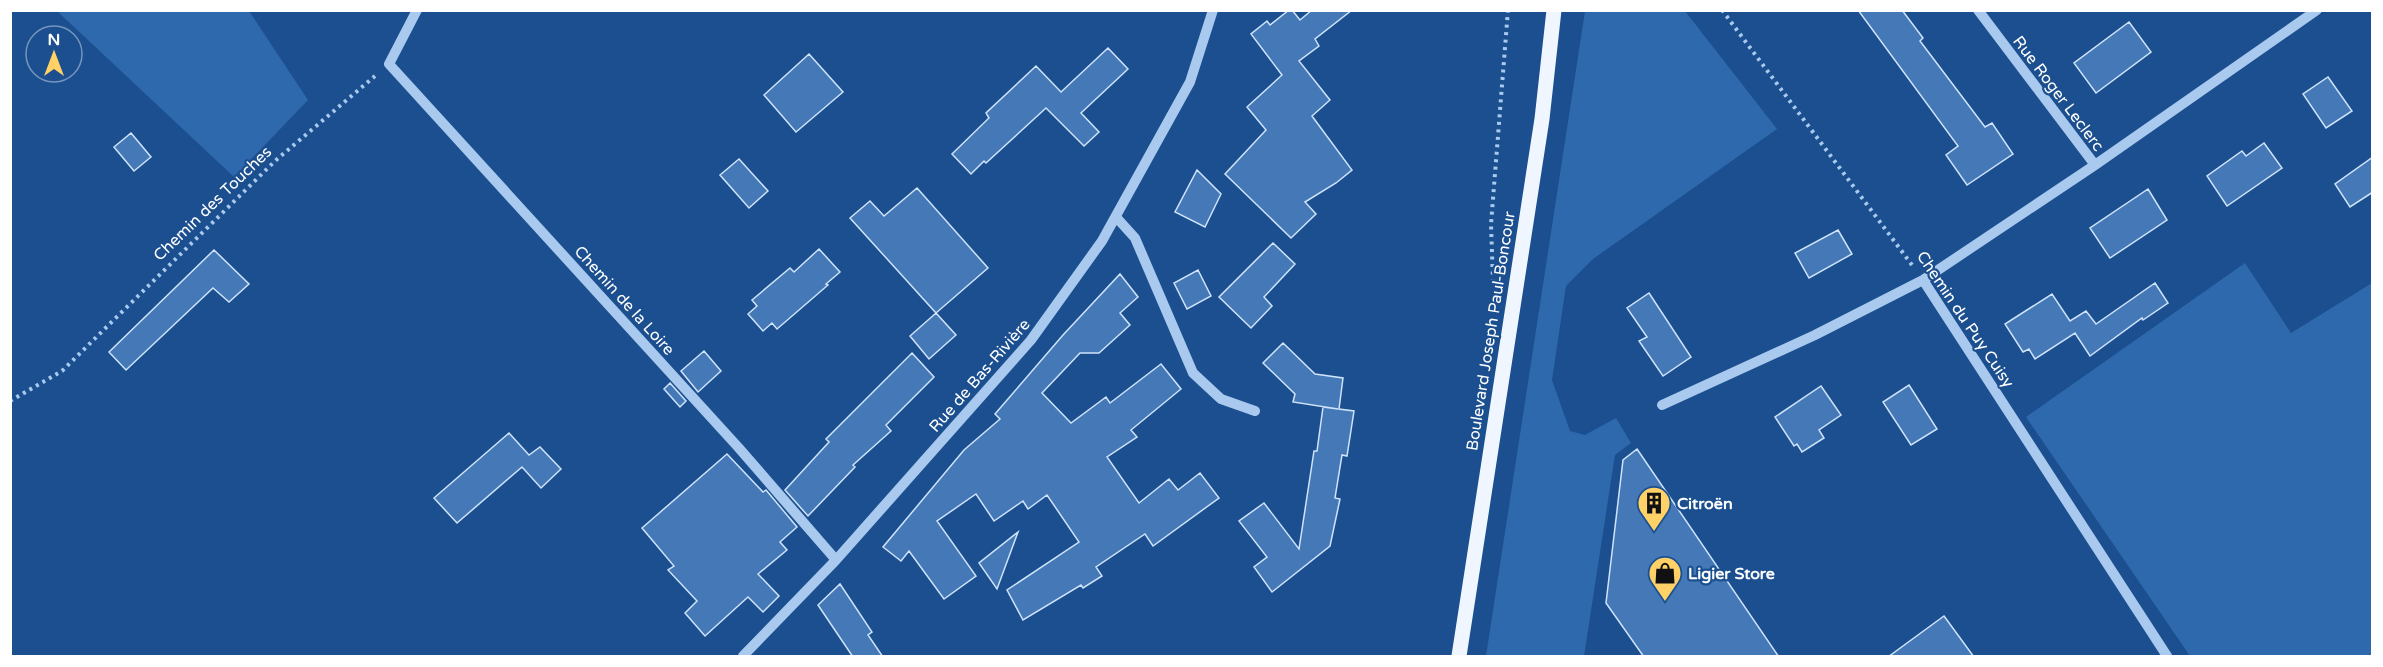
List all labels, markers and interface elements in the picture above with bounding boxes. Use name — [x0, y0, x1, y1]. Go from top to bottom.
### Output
north arrow — [24, 24, 84, 84]
text: N — [48, 30, 60, 50]
street label: Rue Roger Leclerc — [2008, 32, 2108, 155]
street label: Chemin des Touches — [149, 142, 276, 265]
street label: Boulevard Joseph Paul-Boncour — [1462, 209, 1520, 452]
street label: Chemin de la Loire — [570, 242, 679, 360]
street label: Chemin du Puy Cuisy — [1912, 247, 2019, 392]
street label: Rue de Bas-Rivière — [925, 315, 1034, 436]
building icon: Citroën — [1636, 485, 1672, 532]
place label: Citroën — [1677, 494, 1733, 514]
shop icon: Ligier Store — [1647, 555, 1683, 602]
place label: Ligier Store — [1688, 564, 1775, 584]

